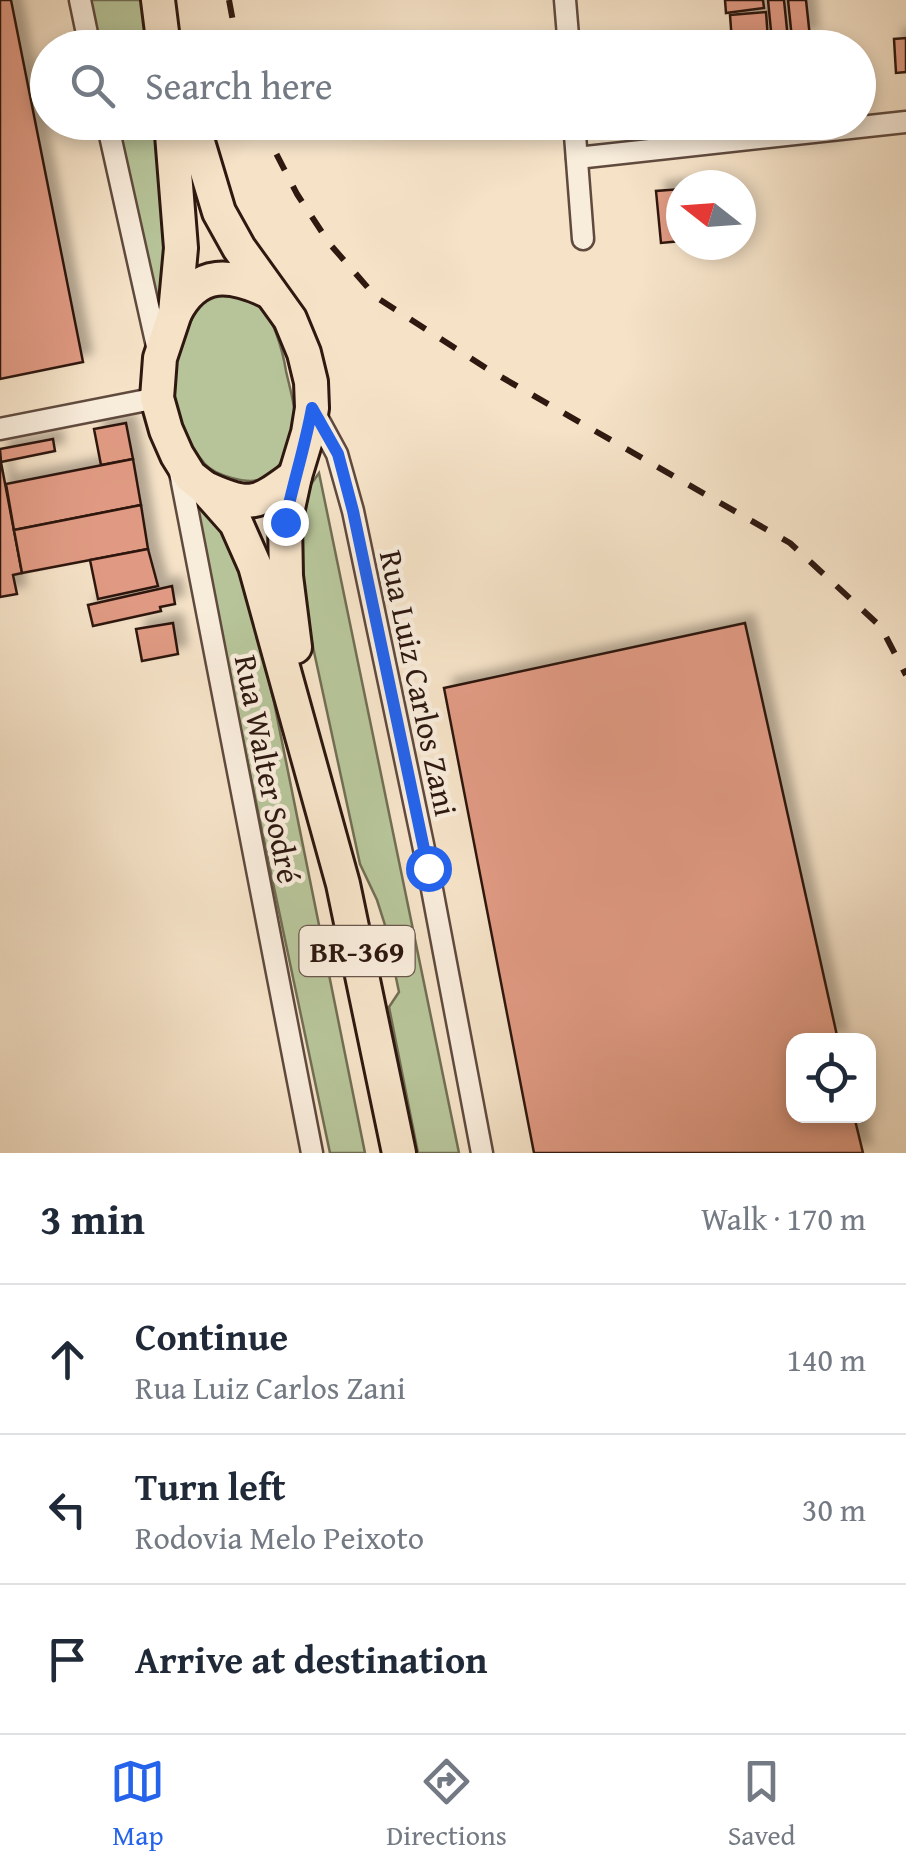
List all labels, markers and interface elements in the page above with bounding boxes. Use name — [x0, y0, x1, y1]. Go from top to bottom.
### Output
search box — [30, 30, 876, 140]
text: Search here — [145, 57, 333, 113]
icon: search — [65, 58, 120, 113]
north arrow — [666, 170, 756, 260]
route end — [263, 500, 309, 546]
street label: Rua Luiz Carlos Zani — [368, 546, 470, 820]
street label: Rua Walter Sodré — [223, 651, 313, 887]
route start — [406, 846, 452, 892]
road number: BR-369 — [300, 926, 414, 976]
map controls — [786, 1033, 876, 1123]
button: locate — [786, 1033, 876, 1123]
text: 3 min — [40, 1188, 145, 1249]
text: Walk · 170 m — [701, 1195, 866, 1242]
text: Continue — [135, 1308, 288, 1364]
icon: ahead — [40, 1332, 95, 1387]
text: 140 m — [787, 1336, 866, 1383]
text: Rua Luiz Carlos Zani — [135, 1364, 406, 1411]
text: Turn left — [135, 1458, 286, 1514]
icon: left — [40, 1482, 95, 1537]
text: 30 m — [802, 1486, 866, 1533]
text: Rodovia Melo Peixoto — [135, 1514, 424, 1561]
text: Arrive at destination — [135, 1631, 488, 1687]
icon: arrive — [40, 1632, 95, 1687]
tab: Map — [110, 1754, 165, 1855]
tab: Directions — [386, 1754, 507, 1855]
tab: Saved — [728, 1754, 796, 1855]

